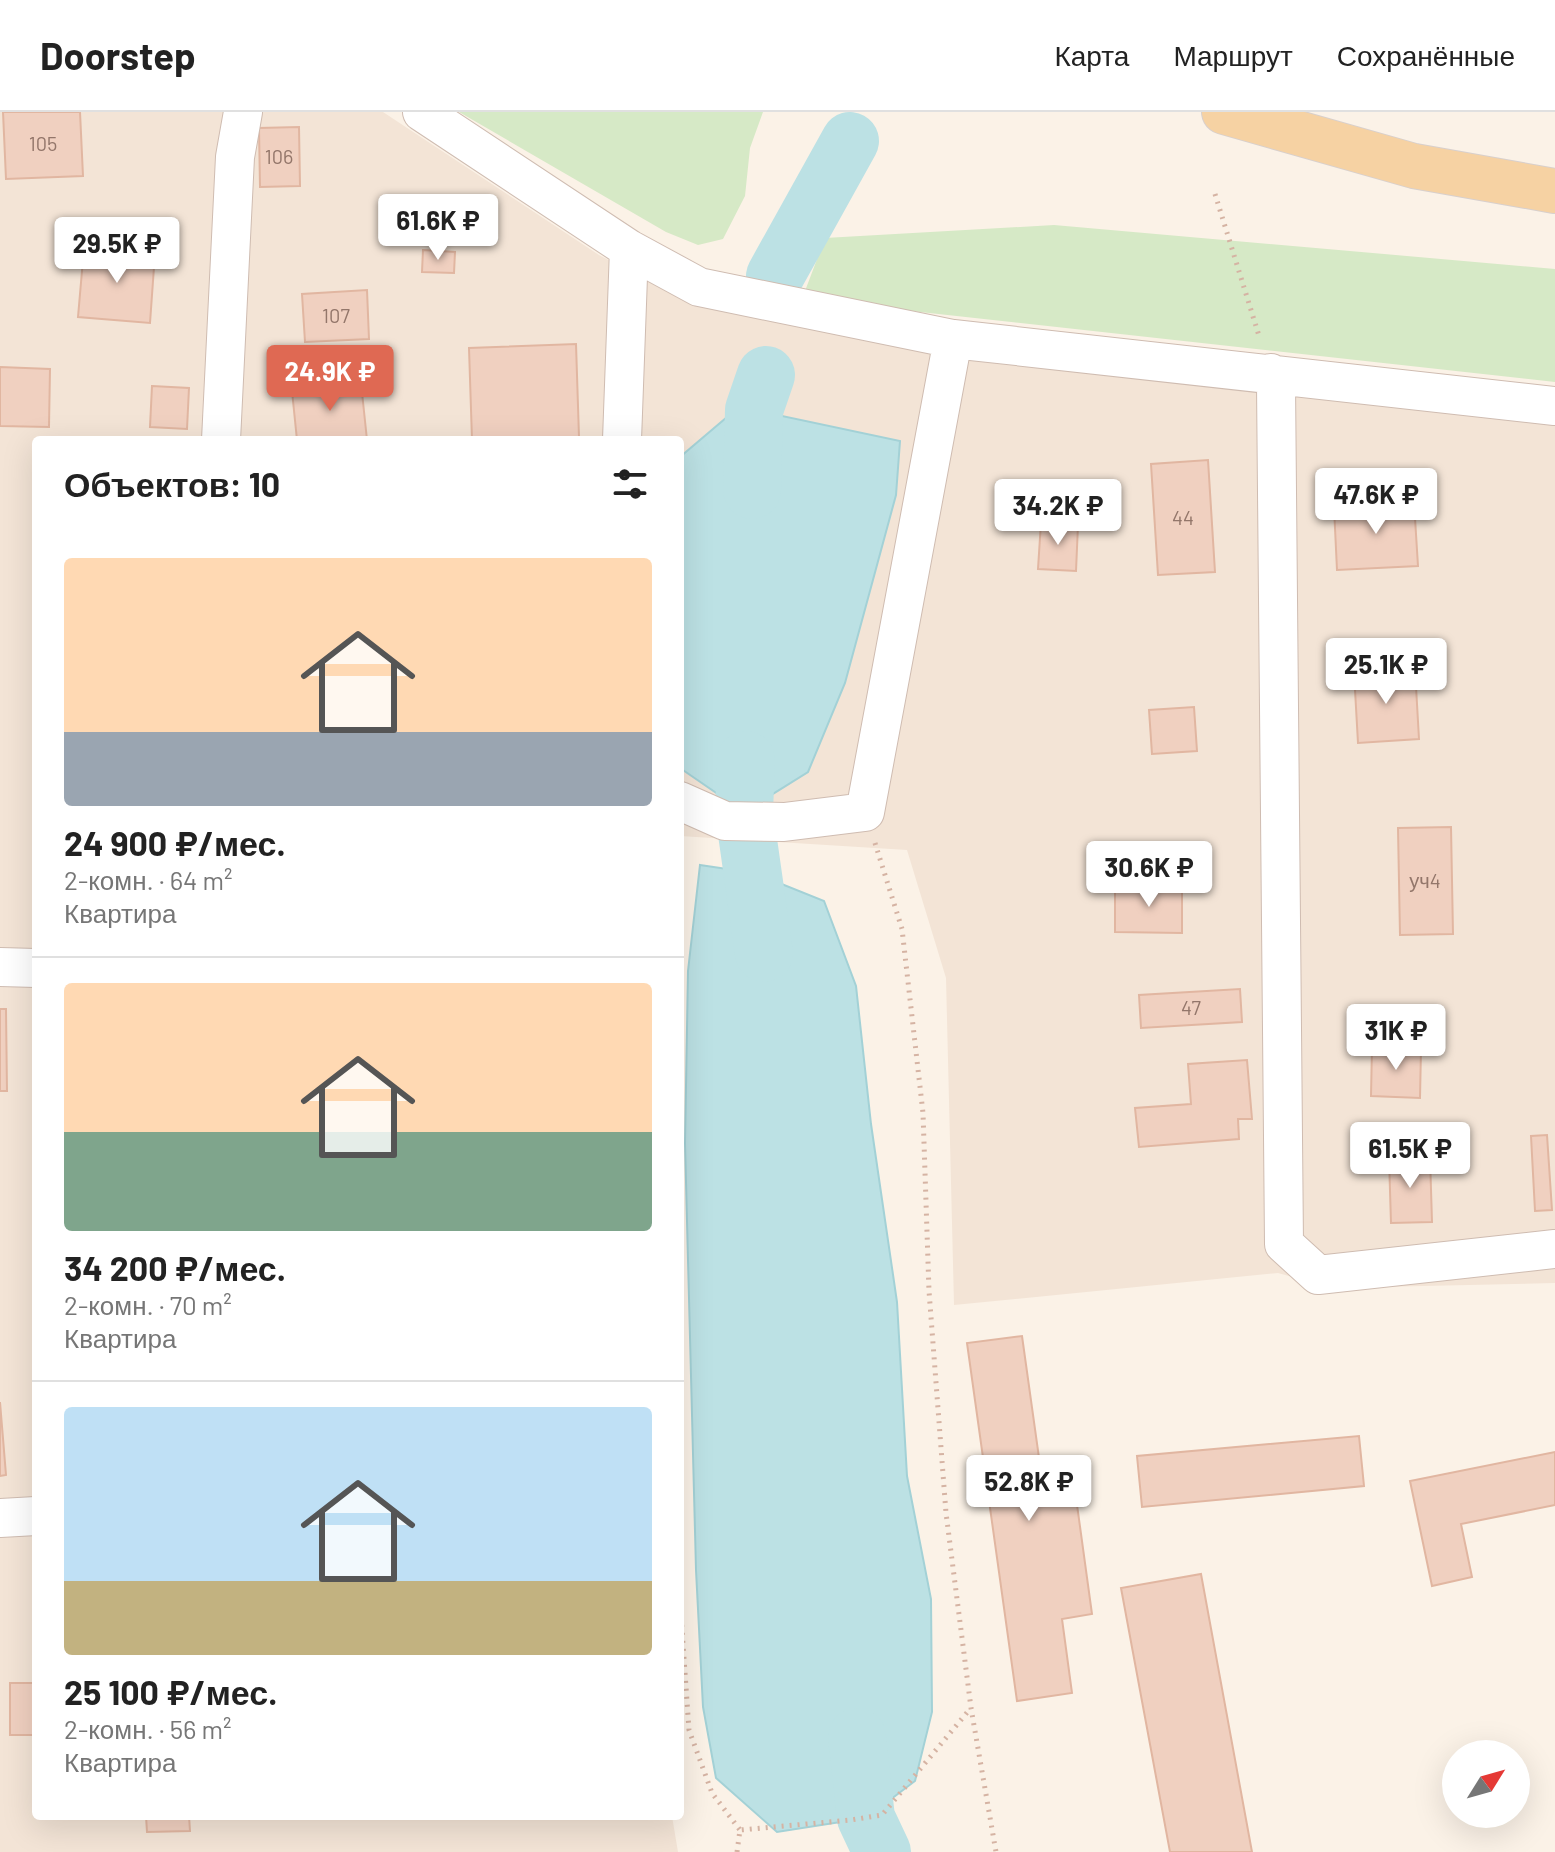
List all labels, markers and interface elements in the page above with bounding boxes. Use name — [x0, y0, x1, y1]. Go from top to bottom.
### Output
text: Doorstep — [40, 32, 196, 78]
text: Карта — [1054, 38, 1129, 72]
text: Маршрут — [1173, 38, 1293, 72]
text: Сохранённые — [1337, 38, 1515, 72]
house number: 105 — [29, 131, 57, 155]
house number: 106 — [265, 144, 293, 168]
pin: 61.6K ₽ — [364, 194, 512, 262]
text: 61.6K ₽ — [396, 204, 480, 235]
pin: 29.5K ₽ — [43, 217, 191, 285]
text: 29.5K ₽ — [72, 227, 162, 258]
house number: 107 — [322, 303, 350, 327]
pin: 24.9K ₽ — [256, 345, 404, 413]
text: 24.9K ₽ — [285, 355, 375, 386]
icon: filters — [608, 462, 652, 506]
text: Объектов: 10 — [64, 463, 280, 504]
pin: 47.6K ₽ — [1302, 468, 1450, 536]
text: 47.6K ₽ — [1333, 478, 1419, 509]
pin: 34.2K ₽ — [984, 479, 1132, 547]
text: 34.2K ₽ — [1012, 489, 1104, 520]
house number: 44 — [1172, 505, 1194, 529]
icon: home — [286, 610, 430, 754]
pin: 25.1K ₽ — [1312, 638, 1460, 706]
text: 25.1K ₽ — [1344, 648, 1428, 679]
text: 24 900 ₽/мес. — [64, 822, 286, 863]
pin: 30.6K ₽ — [1075, 841, 1223, 909]
text: 30.6K ₽ — [1104, 851, 1194, 882]
text: 2-комн. · 64 m² — [64, 864, 233, 895]
house number: уч4 — [1409, 868, 1441, 892]
text: Квартира — [64, 897, 176, 928]
house number: 47 — [1181, 995, 1201, 1019]
pin: 31K ₽ — [1340, 1004, 1452, 1072]
text: 31K ₽ — [1365, 1014, 1427, 1045]
icon: home — [286, 1035, 430, 1179]
pin: 61.5K ₽ — [1336, 1122, 1484, 1190]
text: 61.5K ₽ — [1368, 1132, 1452, 1163]
text: 34 200 ₽/мес. — [64, 1247, 286, 1288]
text: 2-комн. · 70 m² — [64, 1289, 232, 1320]
text: Квартира — [64, 1322, 176, 1353]
pin: 52.8K ₽ — [955, 1455, 1103, 1523]
icon: home — [286, 1459, 430, 1603]
text: 52.8K ₽ — [984, 1465, 1074, 1496]
text: 25 100 ₽/мес. — [64, 1671, 277, 1712]
text: 2-комн. · 56 m² — [64, 1713, 232, 1744]
north arrow — [1442, 1740, 1530, 1828]
map controls — [1442, 1740, 1530, 1828]
text: Квартира — [64, 1746, 176, 1777]

